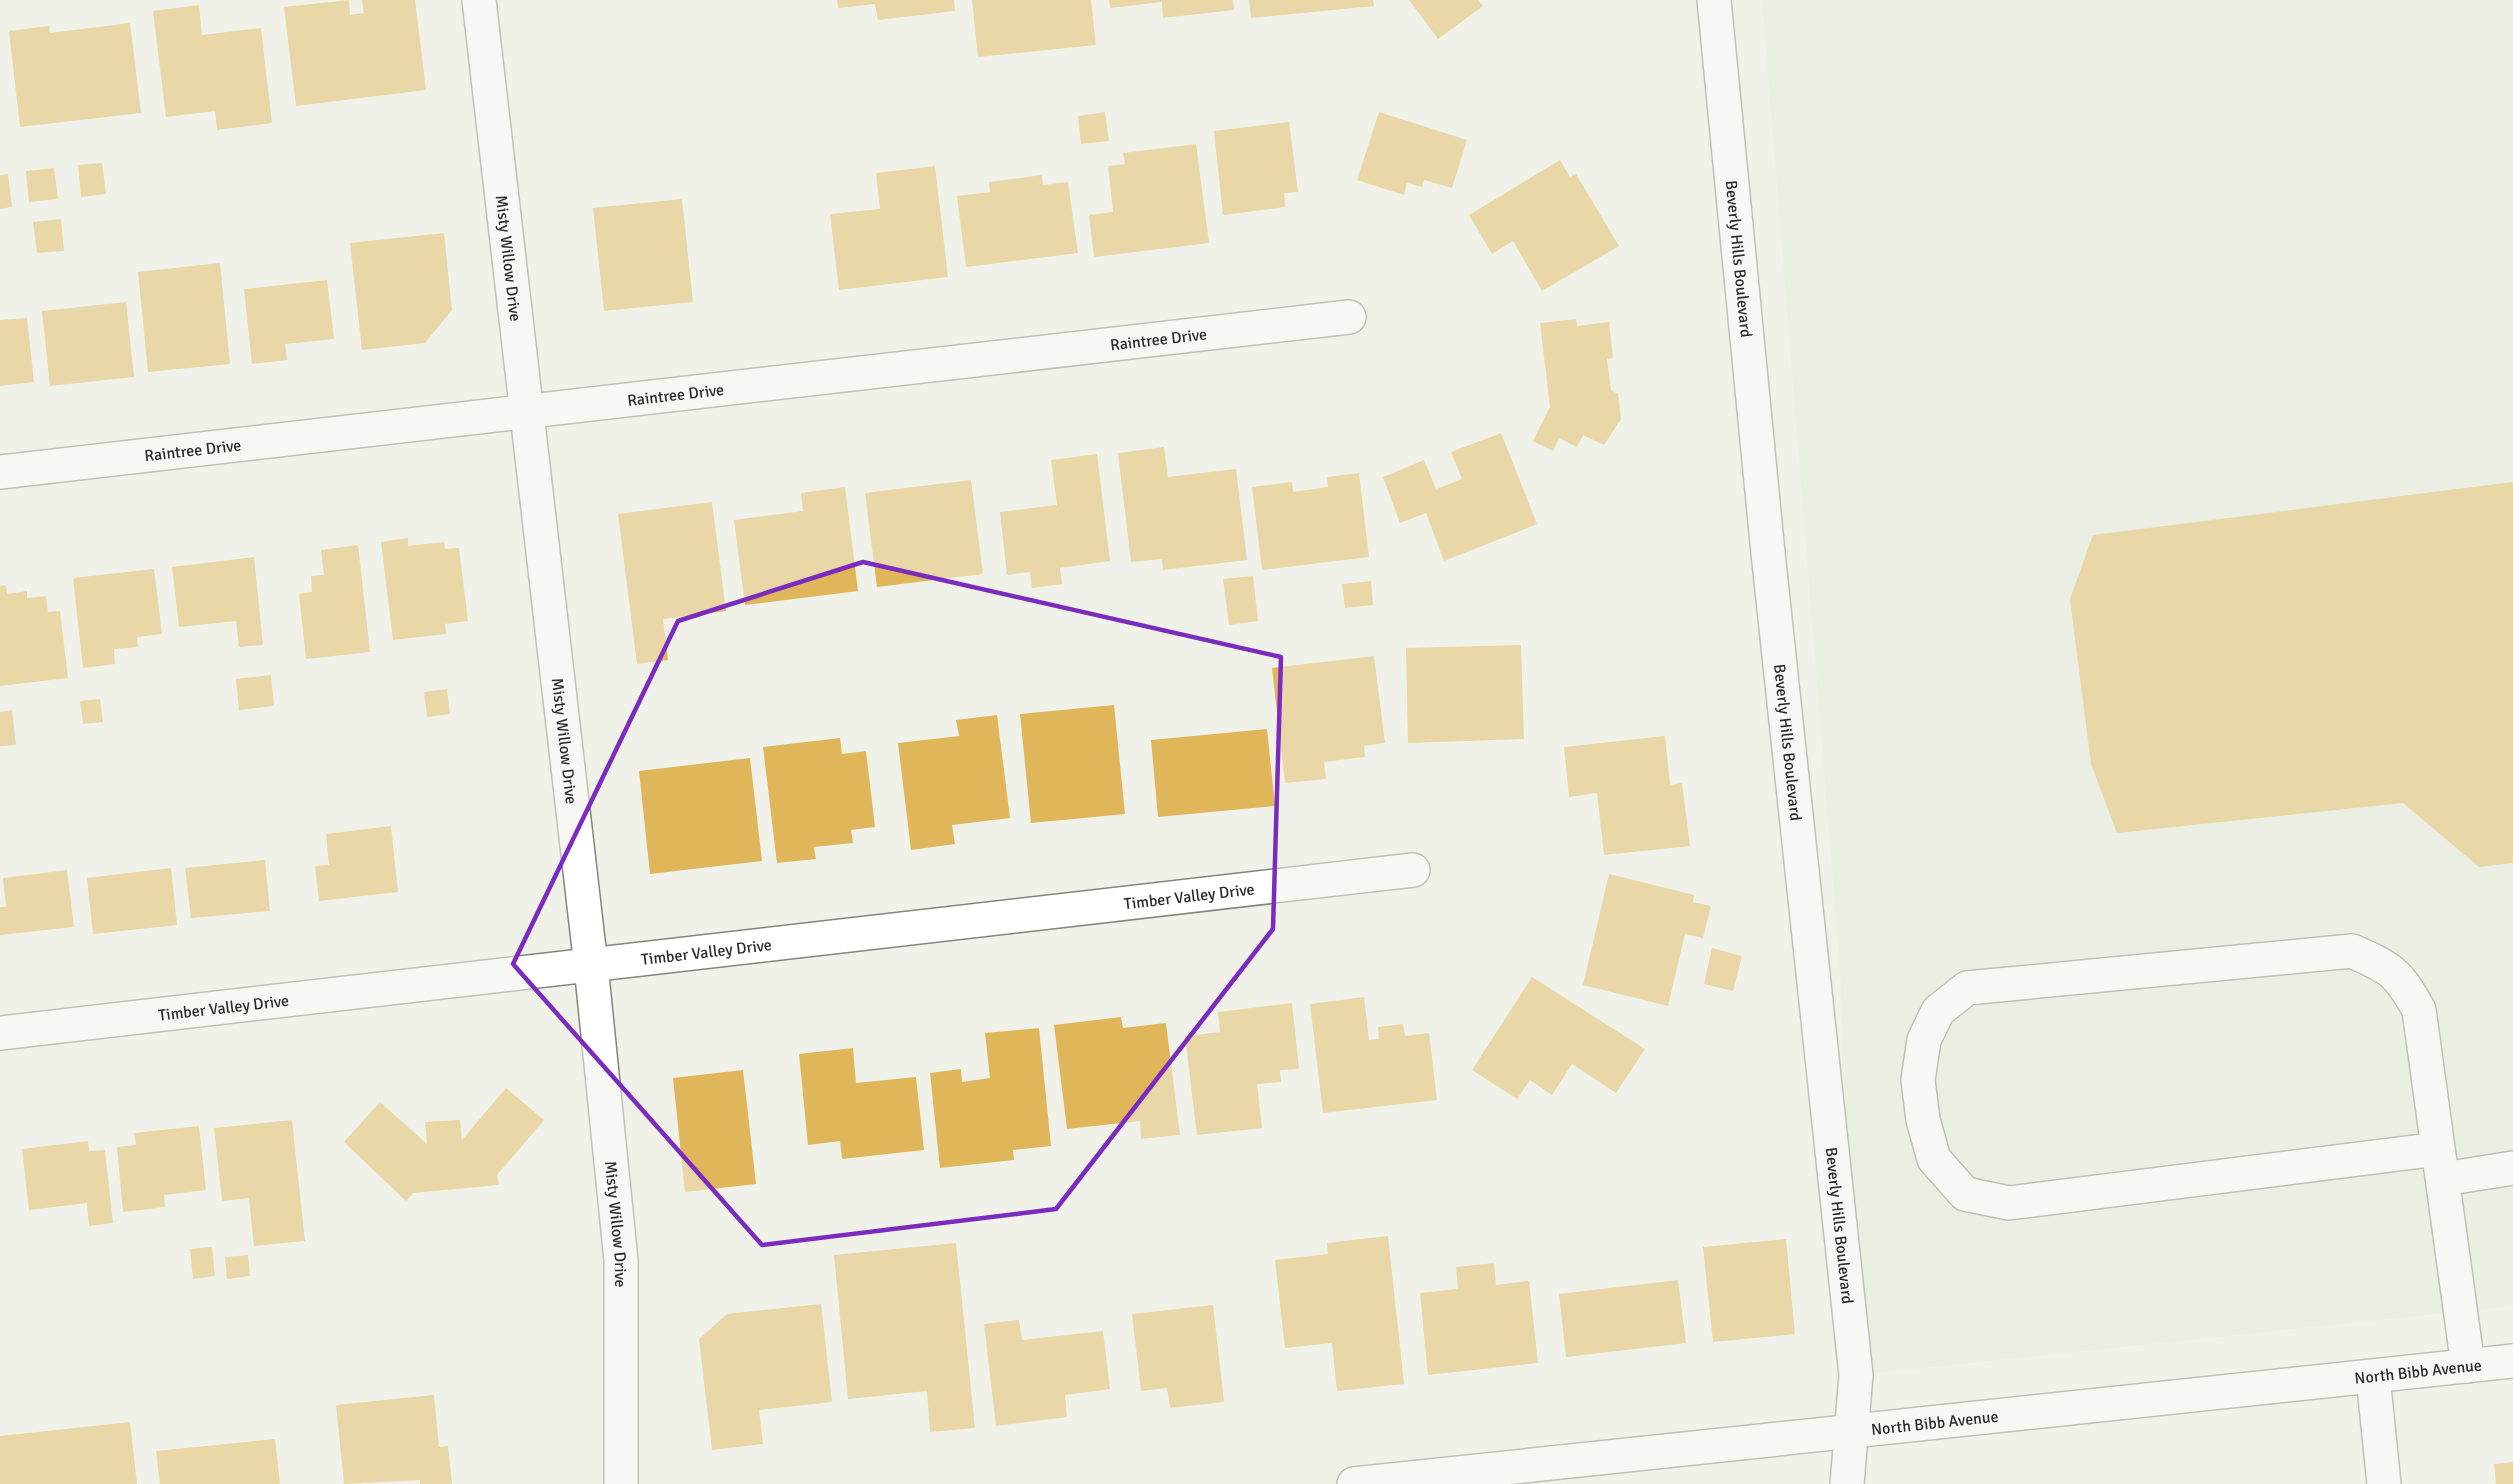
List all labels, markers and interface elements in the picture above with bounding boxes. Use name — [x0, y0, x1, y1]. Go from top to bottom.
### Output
street label: Beverly Hills Boulevard — [1721, 179, 1756, 338]
street label: Misty Willow Drive — [491, 194, 525, 323]
street label: Raintree Drive — [1109, 324, 1208, 355]
street label: Raintree Drive — [626, 380, 725, 411]
street label: Raintree Drive — [143, 435, 242, 466]
street label: Beverly Hills Boulevard — [1769, 663, 1806, 822]
street label: Misty Willow Drive — [547, 677, 581, 805]
street label: Timber Valley Drive — [1123, 879, 1256, 914]
street label: Timber Valley Drive — [640, 935, 773, 970]
street label: Timber Valley Drive — [157, 991, 290, 1026]
street label: Beverly Hills Boulevard — [1821, 1146, 1857, 1305]
street label: Misty Willow Drive — [600, 1160, 630, 1288]
street label: North Bibb Avenue — [2354, 1355, 2483, 1389]
street label: North Bibb Avenue — [1870, 1407, 1999, 1440]

